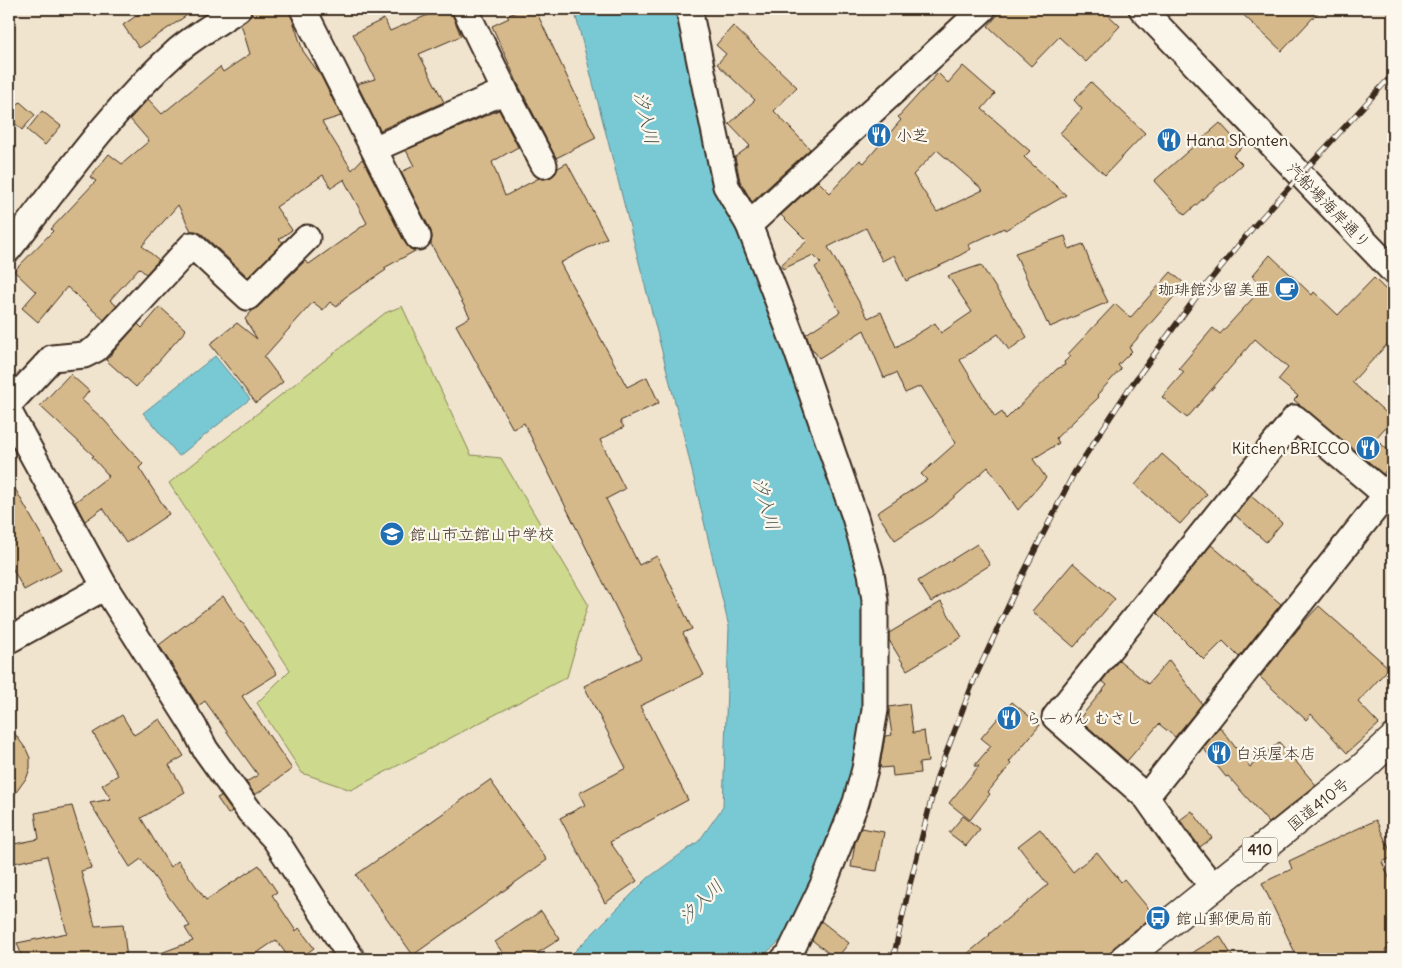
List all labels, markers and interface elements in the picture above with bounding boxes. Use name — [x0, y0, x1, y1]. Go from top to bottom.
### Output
water label: 汐入川 — [629, 89, 664, 147]
restaurant icon: 小芝 — [866, 122, 892, 148]
place label: 小芝 — [896, 125, 928, 145]
restaurant icon: Hana Shonten — [1156, 127, 1182, 153]
place label: Hana Shonten — [1186, 130, 1288, 150]
street label: 汽船場海岸通り — [1283, 158, 1375, 252]
cafe icon: 珈琲館沙留美亜 — [1274, 276, 1300, 302]
place label: 珈琲館沙留美亜 — [1158, 279, 1270, 299]
restaurant icon: Kitchen BRICCO — [1355, 435, 1381, 461]
place label: Kitchen BRICCO — [1232, 438, 1350, 458]
water label: 汐入川 — [748, 475, 785, 533]
school or university icon: 館山市立館山中学校 — [379, 521, 405, 547]
place label: 館山市立館山中学校 — [410, 524, 554, 544]
restaurant icon: らーめん むさし — [996, 705, 1022, 731]
place label: らーめん むさし — [1026, 708, 1142, 728]
restaurant icon: 白浜屋本店 — [1206, 740, 1232, 766]
place label: 白浜屋本店 — [1236, 743, 1316, 763]
street label: 国道410号 — [1283, 773, 1353, 835]
road number: 410 — [1242, 838, 1278, 862]
water label: 汐入川 — [673, 874, 728, 929]
bus stop icon: 館山郵便局前 — [1145, 905, 1171, 931]
place label: 館山郵便局前 — [1176, 908, 1272, 928]

